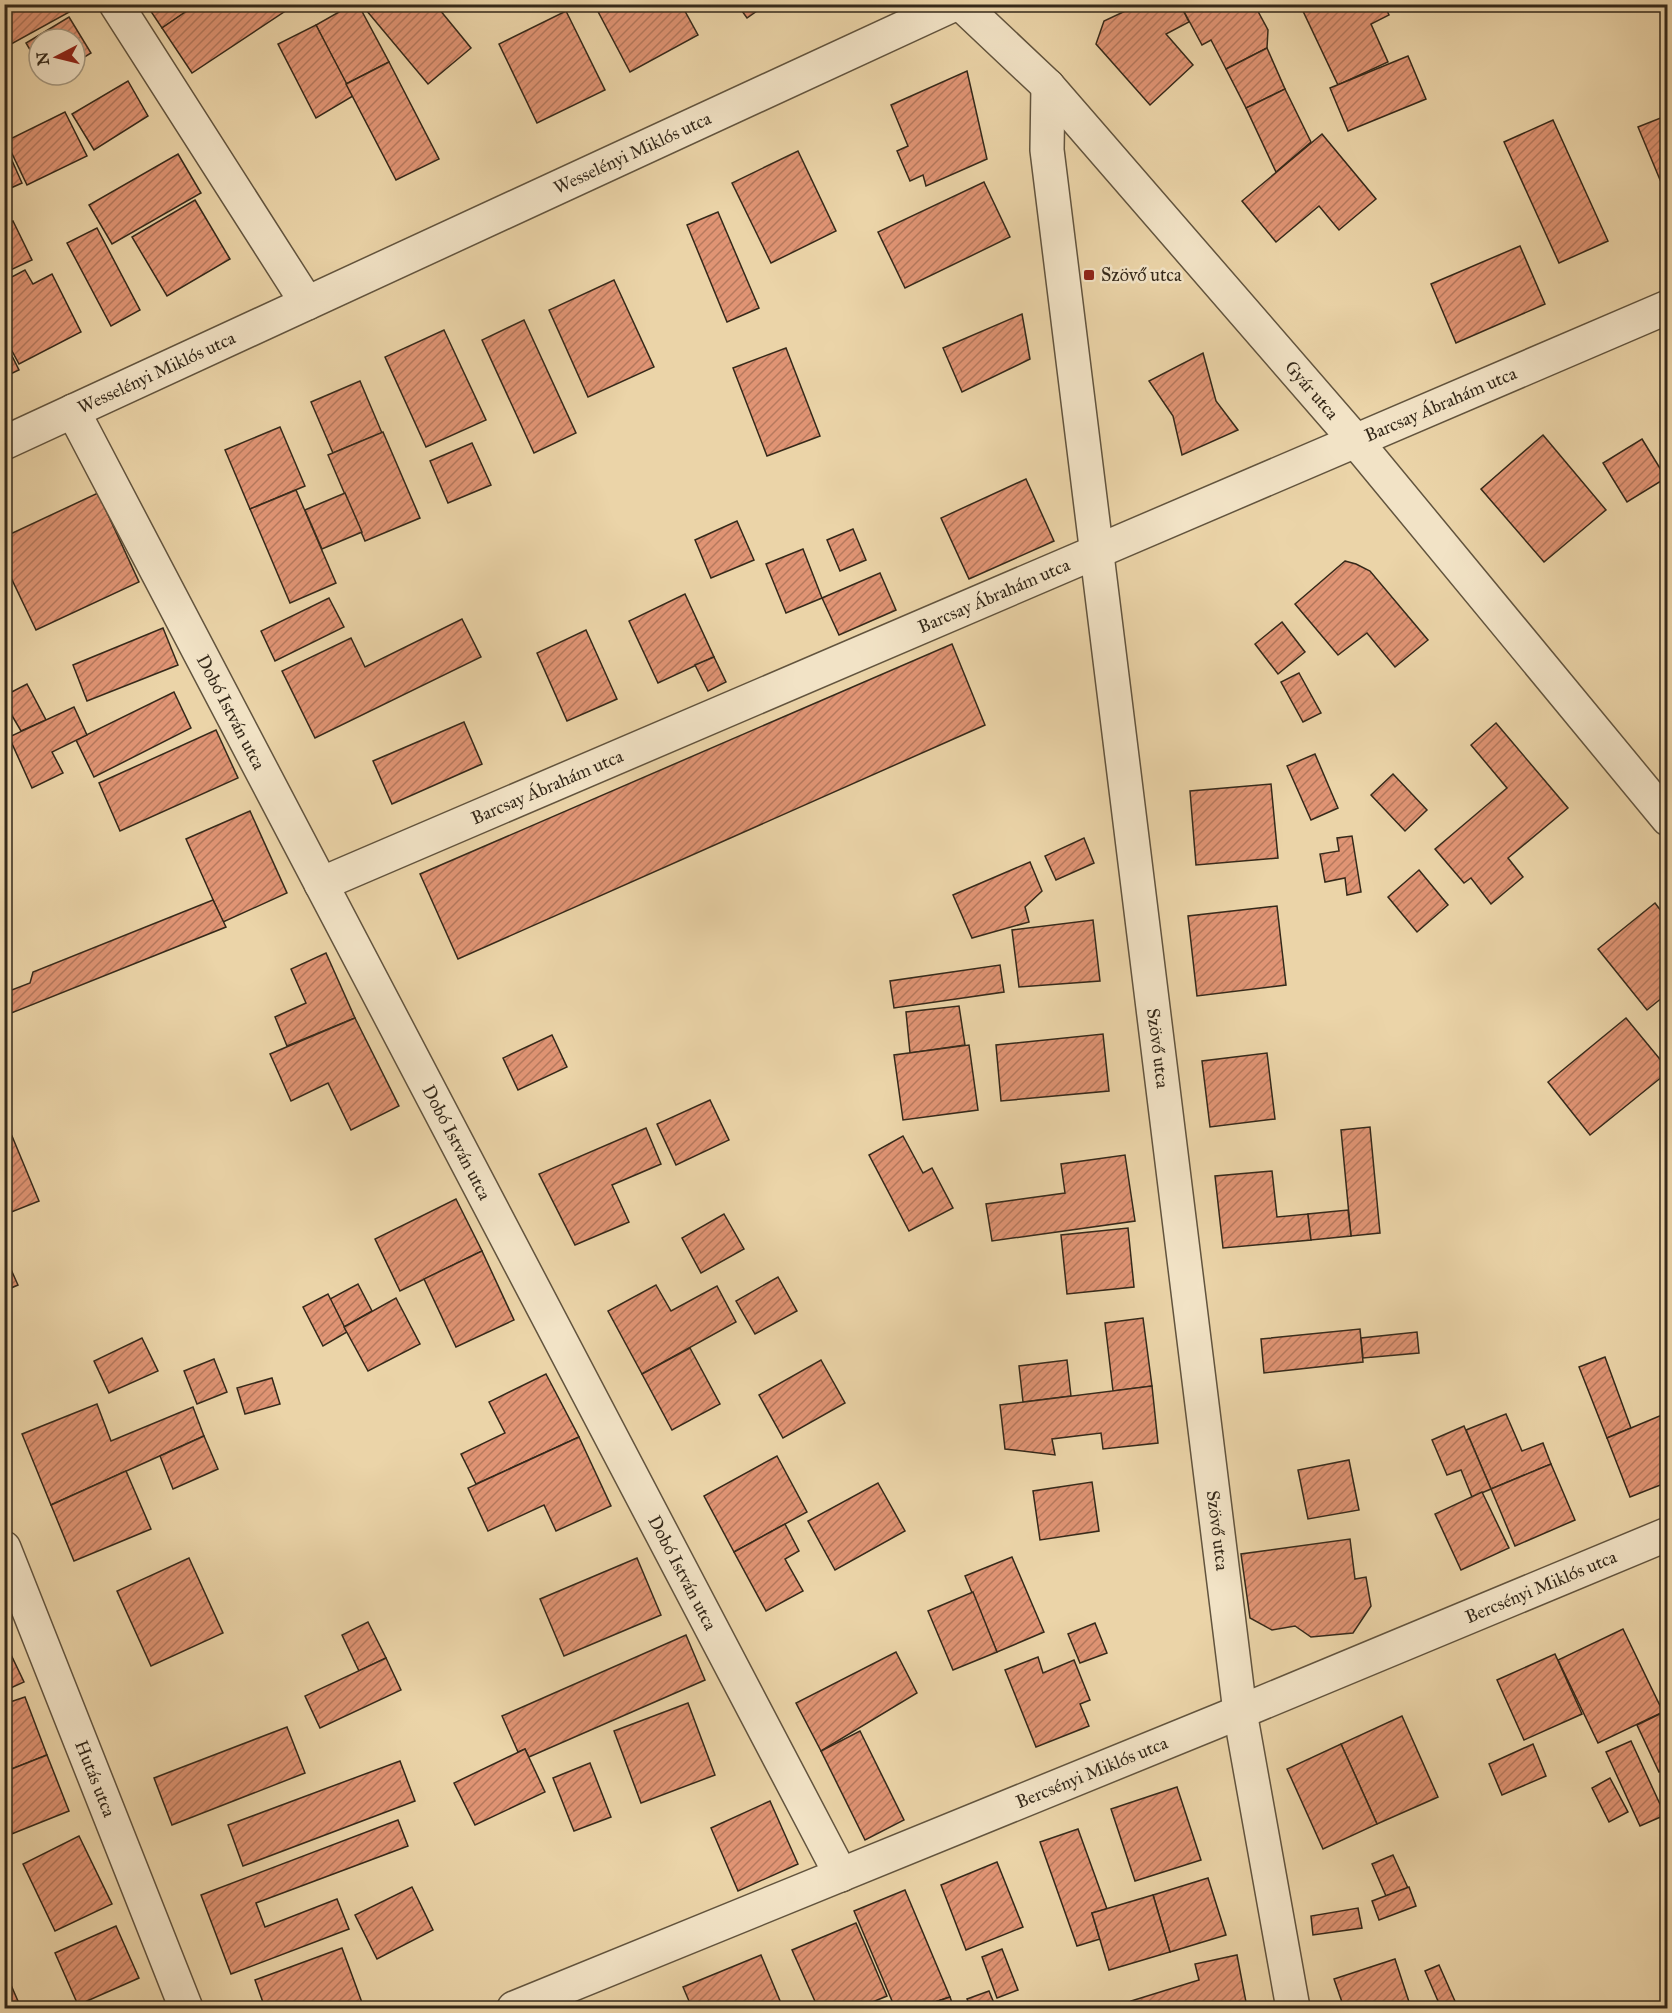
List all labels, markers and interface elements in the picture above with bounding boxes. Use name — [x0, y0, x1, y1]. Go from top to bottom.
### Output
north arrow — [27, 27, 87, 87]
text: N — [32, 50, 53, 67]
street label: Wesselényi Miklós utca — [550, 107, 715, 199]
place label: Szövő utca — [1101, 264, 1182, 286]
marker: Szövő utca — [1082, 268, 1096, 282]
street label: Wesselényi Miklós utca — [74, 327, 239, 418]
street label: Gyár utca — [1280, 356, 1343, 424]
street label: Barcsay Ábrahám utca — [1361, 362, 1520, 447]
street label: Barcsay Ábrahám utca — [915, 553, 1074, 638]
street label: Dobó István utca — [192, 651, 270, 774]
street label: Barcsay Ábrahám utca — [468, 745, 627, 829]
street label: Szövő utca — [1142, 1007, 1174, 1090]
street label: Dobó István utca — [418, 1081, 496, 1204]
street label: Szövő utca — [1202, 1489, 1233, 1572]
street label: Dobó István utca — [643, 1512, 722, 1634]
street label: Bercsényi Miklós utca — [1462, 1545, 1620, 1628]
street label: Bercsényi Miklós utca — [1013, 1732, 1171, 1813]
street label: Hutás utca — [70, 1737, 120, 1820]

